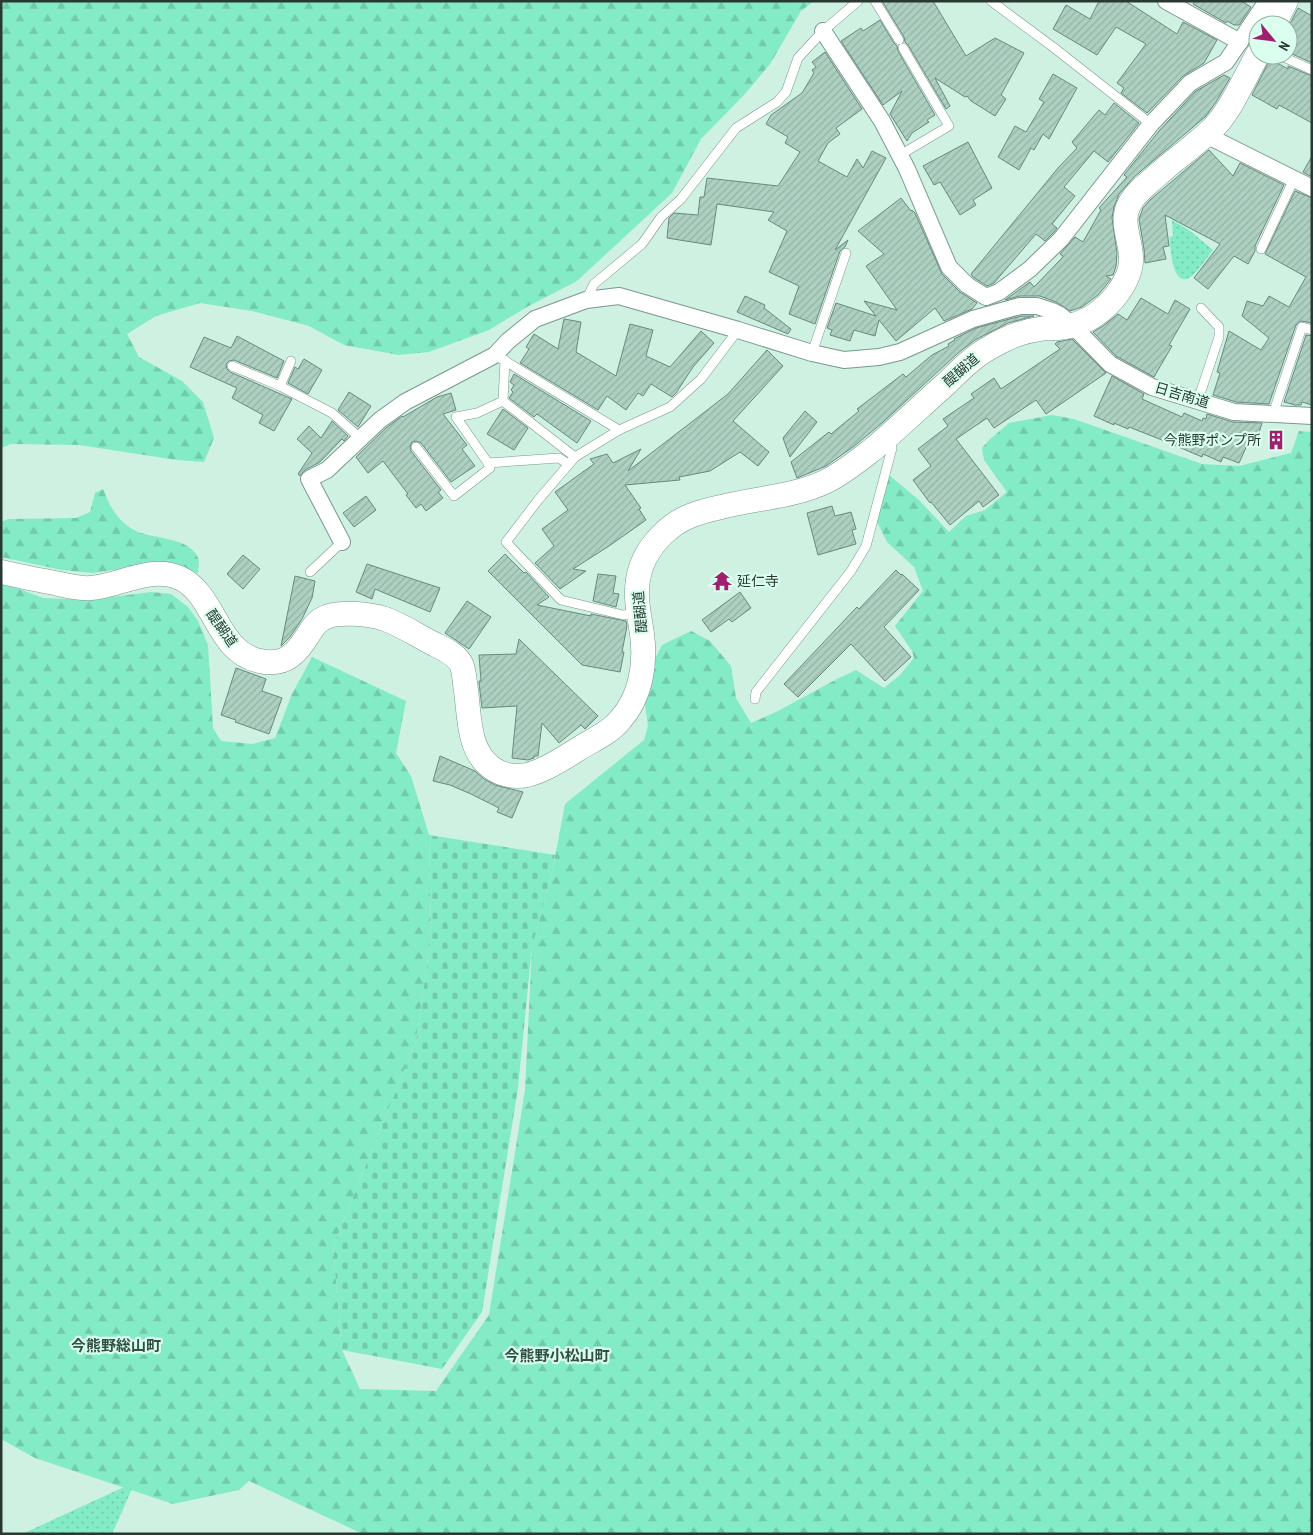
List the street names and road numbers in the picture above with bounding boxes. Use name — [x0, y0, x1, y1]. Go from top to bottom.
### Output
street label: 醍醐道 — [939, 349, 983, 391]
street label: 日吉南道 — [1153, 378, 1211, 412]
street label: 醍醐道 — [629, 590, 651, 634]
street label: 醍醐道 — [203, 606, 241, 650]

